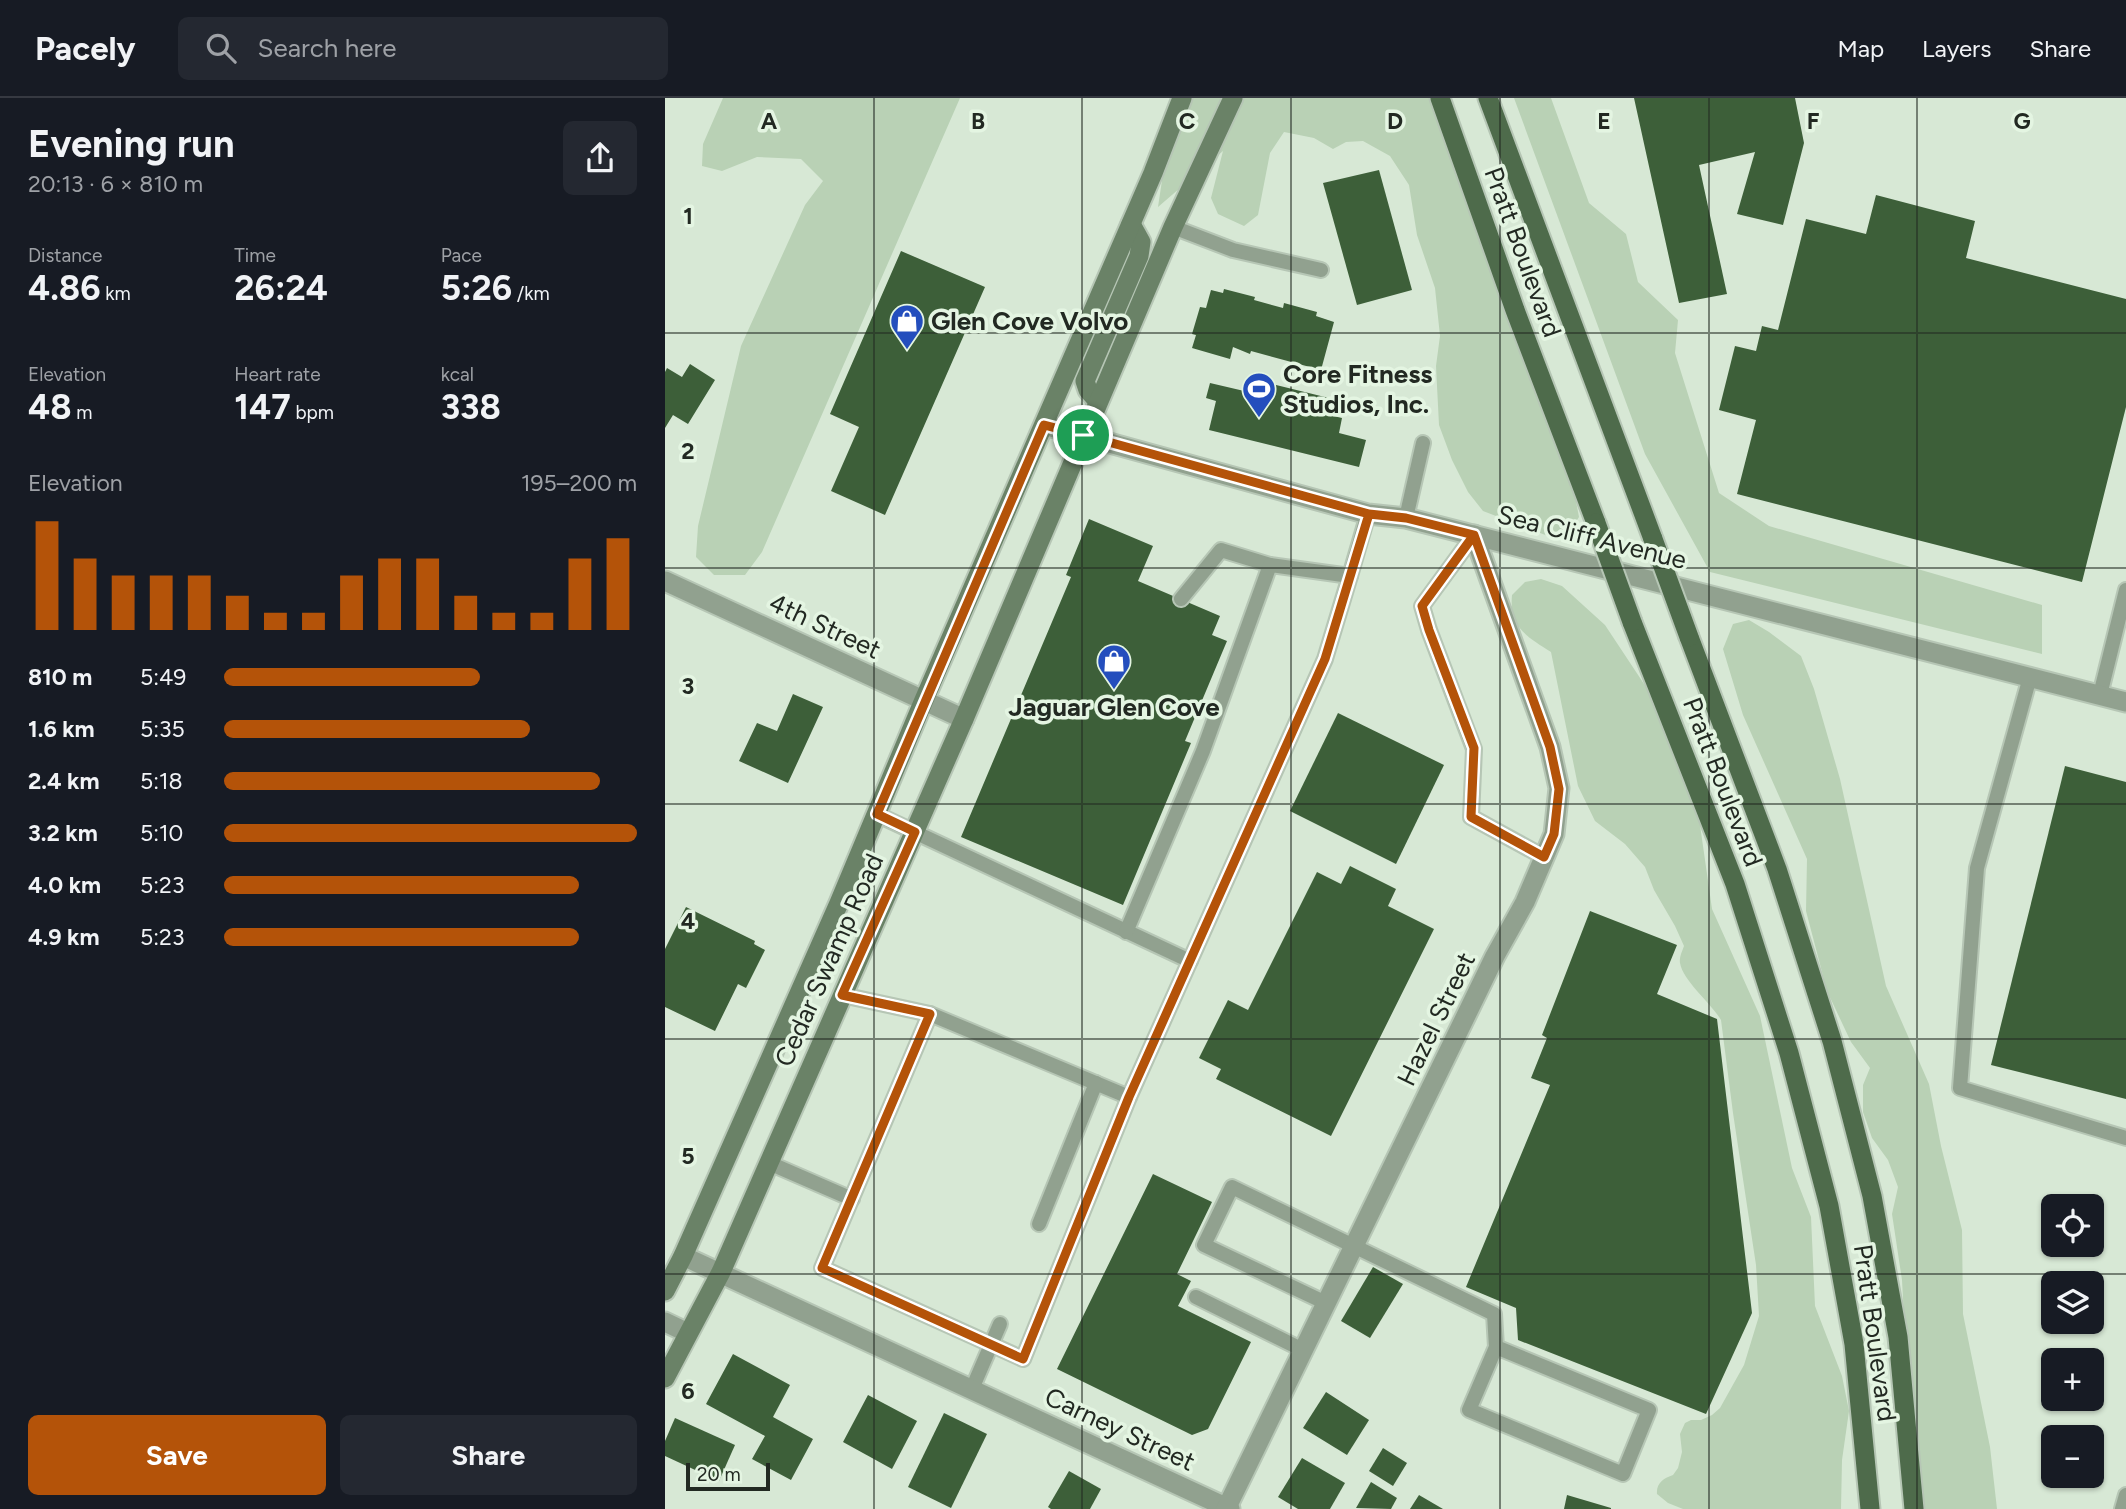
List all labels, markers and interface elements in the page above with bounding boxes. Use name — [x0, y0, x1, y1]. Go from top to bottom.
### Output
search box — [178, 17, 668, 80]
text: Pacely — [35, 29, 136, 68]
icon: search — [202, 29, 240, 67]
text: Search here — [258, 32, 397, 64]
text: Map — [1837, 34, 1884, 63]
text: Layers — [1922, 34, 1991, 63]
text: Share — [2029, 34, 2091, 63]
text: A — [761, 107, 778, 135]
text: B — [971, 107, 985, 135]
text: C — [1179, 107, 1196, 135]
text: D — [1387, 107, 1403, 135]
text: E — [1597, 107, 1611, 135]
text: F — [1807, 107, 1820, 135]
text: G — [2013, 107, 2031, 135]
text: Evening run — [28, 121, 235, 167]
button: share — [563, 121, 637, 195]
street label: Pratt Boulevard — [1477, 163, 1569, 341]
text: 20:13 · 6 × 810 m — [28, 170, 203, 198]
text: 1 — [683, 202, 693, 230]
text: Distance — [28, 244, 102, 267]
text: Time — [234, 244, 276, 267]
text: Pace — [441, 244, 482, 267]
text: 4.86 — [28, 267, 101, 309]
text: 26:24 — [234, 267, 328, 309]
text: 5:26 — [441, 267, 512, 309]
text: km — [101, 282, 131, 305]
text: /km — [512, 282, 550, 305]
shop icon: Glen Cove Volvo — [888, 302, 926, 351]
place label: Glen Cove Volvo — [931, 305, 1128, 337]
place label: Core Fitness Studios, Inc. — [1283, 358, 1432, 420]
text: Elevation — [28, 363, 106, 386]
text: Heart rate — [234, 363, 321, 386]
text: kcal — [441, 363, 474, 386]
sports icon: Core Fitness Studios, Inc. — [1240, 370, 1278, 419]
text: 48 — [28, 386, 72, 428]
text: 147 — [234, 386, 291, 428]
text: 338 — [441, 386, 501, 428]
text: m — [72, 401, 92, 424]
text: bpm — [291, 401, 334, 424]
pin — [1053, 405, 1113, 465]
icon: arrive — [1064, 416, 1102, 454]
text: 2 — [681, 437, 695, 465]
text: Elevation — [28, 469, 123, 497]
text: 195–200 m — [521, 469, 637, 497]
street label: Sea Cliff Avenue — [1494, 498, 1690, 576]
street label: 4th Street — [764, 586, 886, 666]
shop icon: Jaguar Glen Cove — [1095, 642, 1133, 691]
text: 810 m — [28, 663, 92, 691]
text: 5:49 — [140, 663, 186, 691]
text: 3 — [682, 672, 694, 700]
place label: Jaguar Glen Cove — [1008, 691, 1220, 723]
street label: Pratt Boulevard — [1676, 693, 1770, 871]
text: 1.6 km — [28, 715, 95, 743]
text: 5:35 — [140, 715, 185, 743]
text: 2.4 km — [28, 767, 99, 795]
text: 5:18 — [140, 767, 183, 795]
text: 3.2 km — [28, 819, 98, 847]
text: 5:10 — [140, 819, 183, 847]
street label: Cedar Swamp Road — [768, 849, 890, 1071]
text: 4.0 km — [28, 871, 101, 899]
text: 5:23 — [140, 871, 184, 899]
text: 4 — [681, 907, 695, 935]
text: 4.9 km — [28, 923, 100, 951]
text: 5:23 — [140, 923, 184, 951]
street label: Hazel Street — [1390, 947, 1482, 1091]
text: 5 — [681, 1142, 695, 1170]
map controls — [2041, 1194, 2104, 1488]
button: locate — [2041, 1194, 2104, 1257]
street label: Pratt Boulevard — [1847, 1242, 1903, 1424]
button: layers — [2041, 1271, 2104, 1334]
button: + — [2041, 1348, 2104, 1411]
text: 6 — [681, 1377, 695, 1405]
street label: Carney Street — [1040, 1380, 1200, 1478]
button: Save — [28, 1415, 326, 1495]
button: Share — [340, 1415, 637, 1495]
button: − — [2041, 1425, 2104, 1488]
scale bar — [686, 1460, 770, 1492]
text: 20 m — [697, 1463, 741, 1486]

